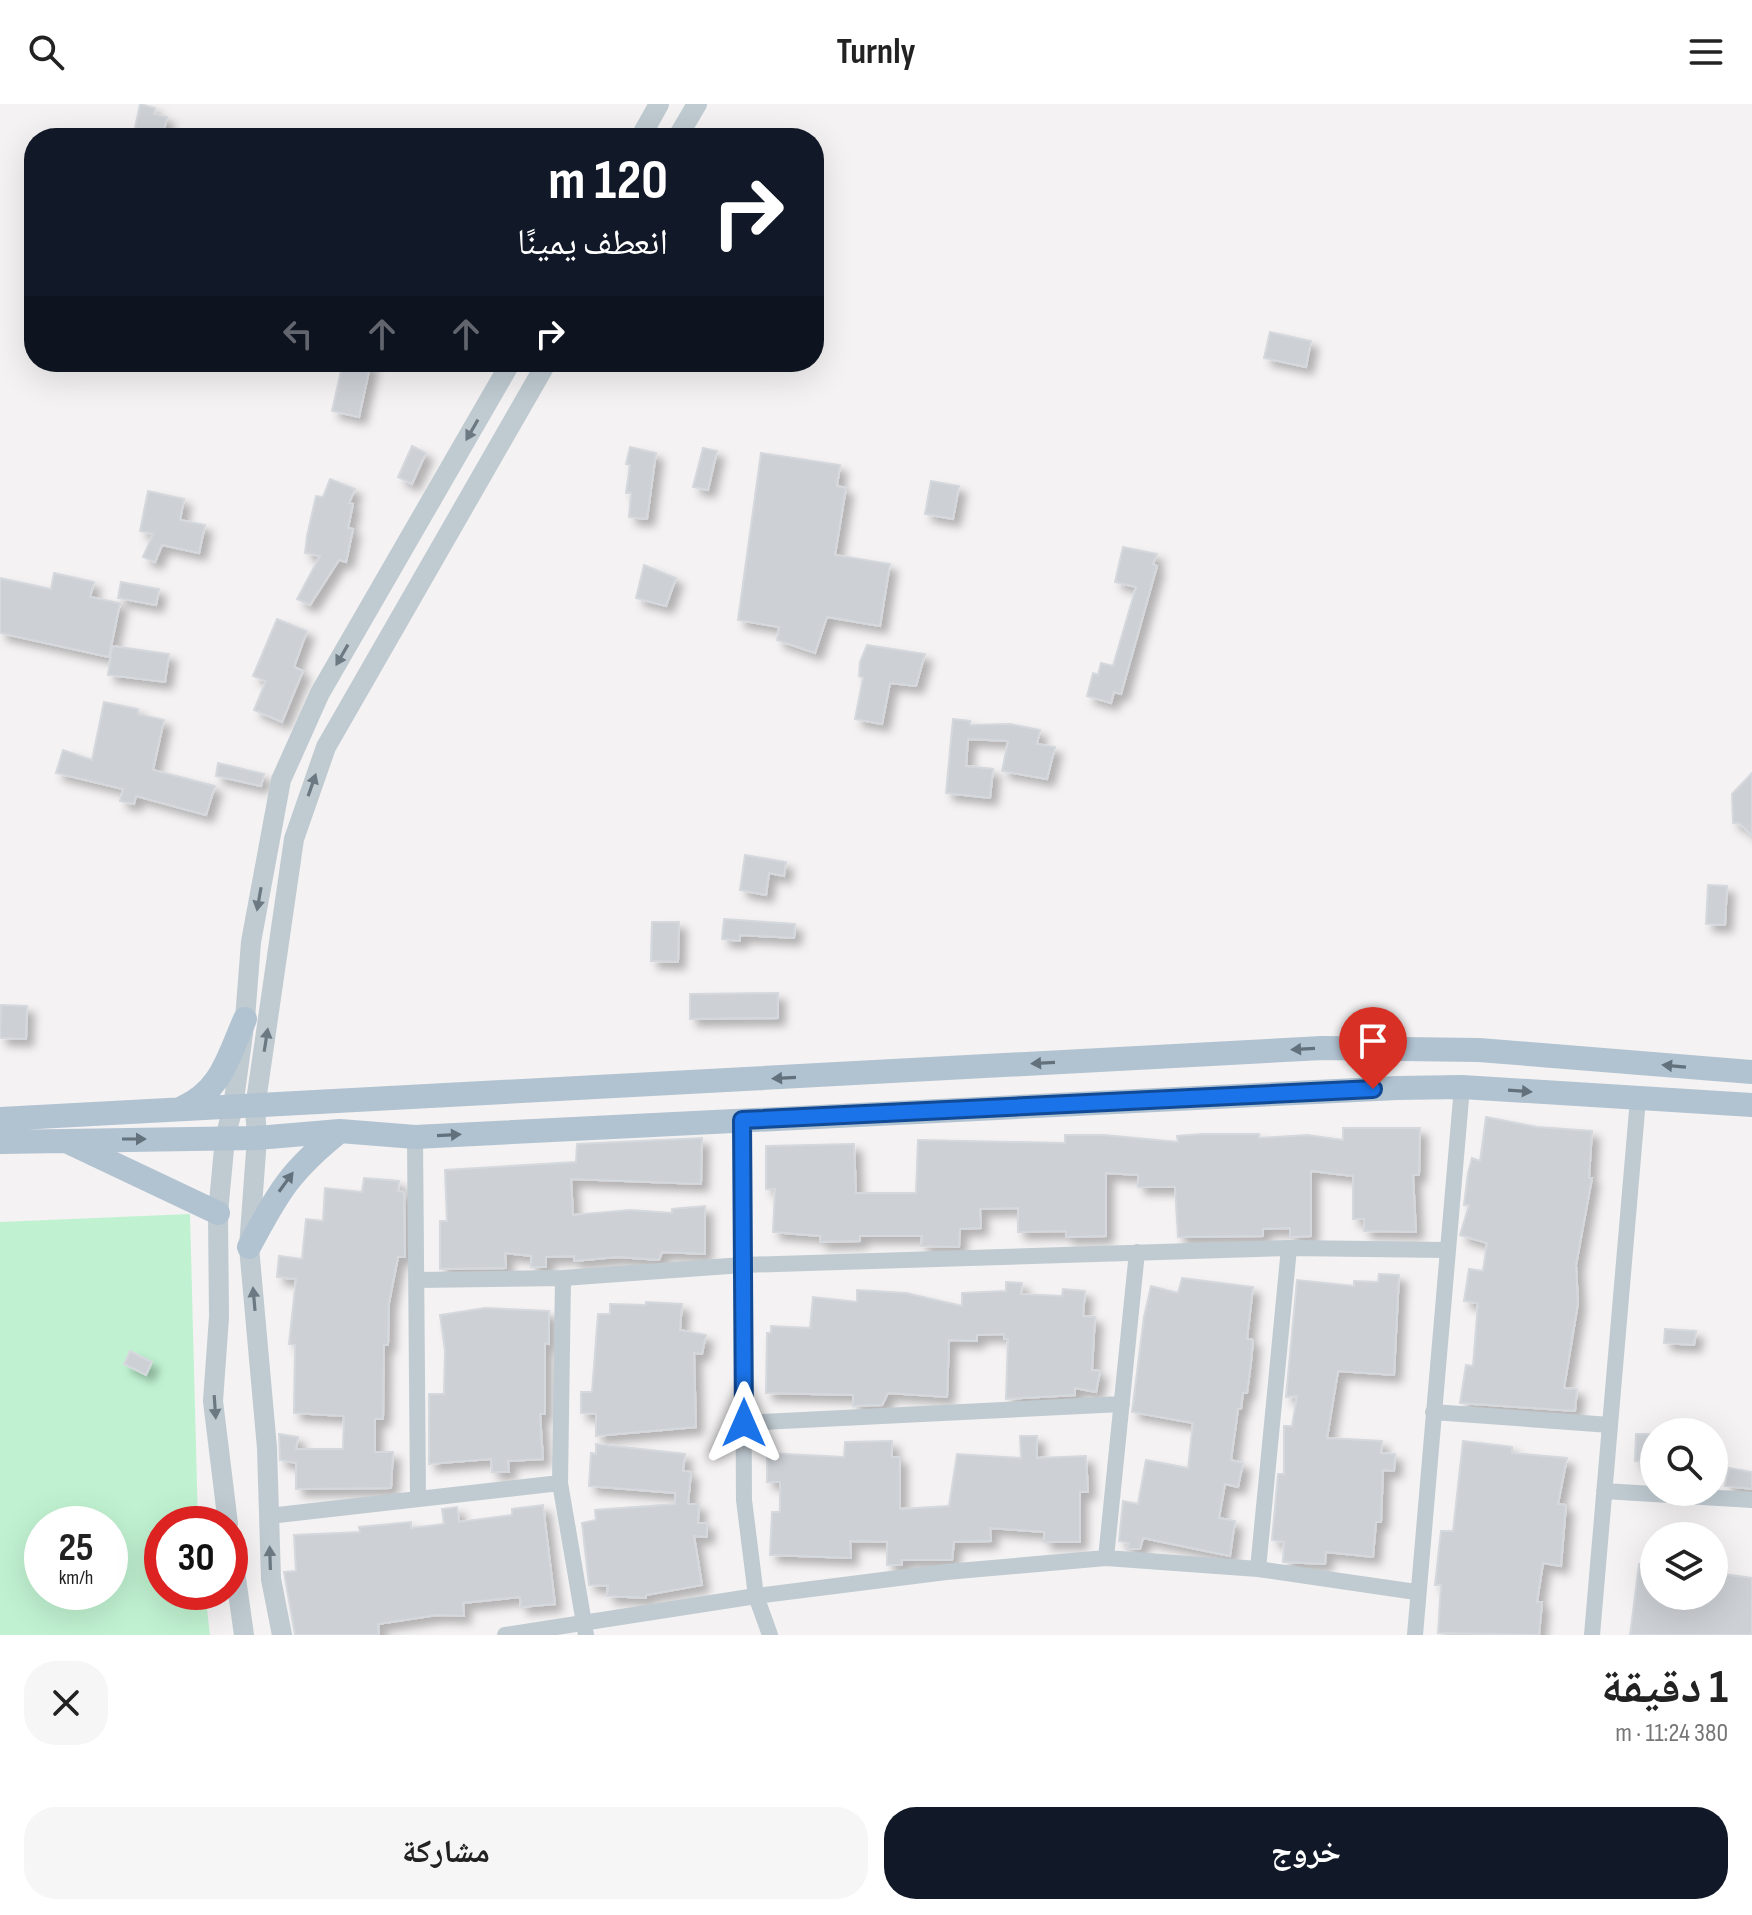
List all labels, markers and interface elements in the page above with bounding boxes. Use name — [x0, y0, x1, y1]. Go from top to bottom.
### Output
icon: search — [24, 30, 68, 74]
icon: menu — [1684, 30, 1728, 74]
text: Turnly — [837, 31, 915, 74]
text: 120 m — [548, 148, 668, 215]
icon: right — [696, 160, 800, 264]
text: انعطف يمينًا — [517, 222, 668, 265]
icon: left — [276, 312, 320, 356]
icon: ahead — [360, 312, 404, 356]
icon: ahead — [444, 312, 488, 356]
icon: right — [528, 312, 572, 356]
one-way arrow — [465, 418, 479, 441]
one-way arrow — [335, 644, 349, 666]
one-way arrow — [307, 773, 319, 797]
one-way arrow — [252, 886, 265, 911]
pin — [1339, 1007, 1407, 1089]
icon: arrive — [1351, 1019, 1395, 1063]
one-way arrow — [260, 1027, 272, 1052]
one-way arrow — [1290, 1042, 1315, 1055]
one-way arrow — [1030, 1057, 1055, 1070]
one-way arrow — [1661, 1059, 1686, 1072]
one-way arrow — [771, 1072, 796, 1085]
one-way arrow — [1508, 1085, 1533, 1098]
one-way arrow — [437, 1128, 462, 1141]
one-way arrow — [122, 1133, 147, 1145]
one-way arrow — [278, 1172, 293, 1193]
one-way arrow — [247, 1286, 260, 1311]
position arrow — [702, 1381, 786, 1465]
one-way arrow — [209, 1395, 222, 1420]
map controls — [1640, 1418, 1728, 1610]
button: search — [1640, 1418, 1728, 1506]
speed limit sign: 30 — [144, 1506, 248, 1610]
button: layers — [1640, 1522, 1728, 1610]
text: 25 — [58, 1524, 94, 1572]
one-way arrow — [264, 1545, 277, 1570]
text: km/h — [59, 1566, 93, 1590]
text: 1 دقيقة — [1601, 1659, 1728, 1716]
button: close — [24, 1661, 108, 1745]
text: 380 m · 11:24 — [1615, 1718, 1728, 1749]
button: مشاركة — [24, 1807, 868, 1899]
button: خروج — [884, 1807, 1728, 1899]

